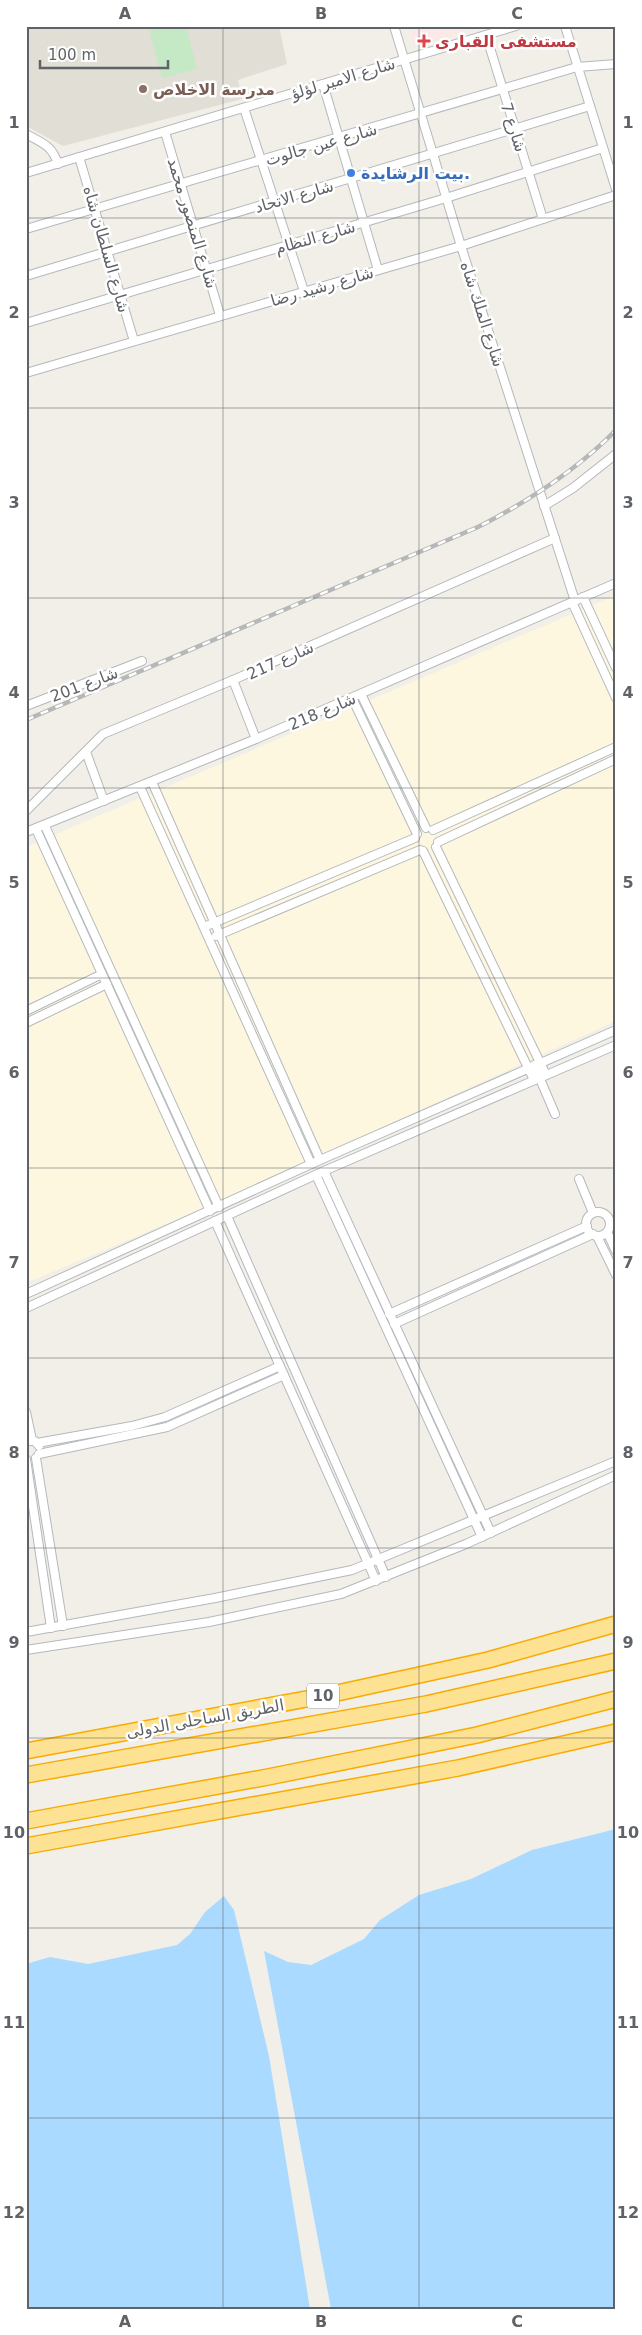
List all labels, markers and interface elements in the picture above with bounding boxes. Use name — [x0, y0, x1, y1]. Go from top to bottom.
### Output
text: A — [119, 4, 132, 23]
text: B — [315, 4, 327, 23]
text: C — [511, 4, 523, 23]
place label: مستشفى القبارى — [435, 32, 577, 51]
marker: مستشفى القبارى — [417, 34, 431, 48]
scale bar — [40, 38, 168, 70]
text: 100 m — [48, 46, 96, 64]
street label: شارع الامير لؤلؤ — [288, 54, 398, 105]
place label: مدرسة الاخلاص — [153, 80, 275, 99]
marker: مدرسة الاخلاص — [137, 83, 149, 95]
street label: شارع 7 — [496, 100, 530, 155]
text: 1 — [8, 113, 20, 132]
text: 1 — [622, 113, 634, 132]
street label: شارع عين جالوت — [263, 119, 379, 170]
street label: شارع المنصور محمد — [163, 156, 221, 291]
place label: بيت الرشايدة. — [361, 164, 470, 183]
marker: بيت الرشايدة. — [345, 167, 357, 179]
street label: شارع الاتحاد — [253, 176, 336, 218]
street label: شارع السلطان شاه — [78, 184, 134, 315]
street label: شارع النظام — [273, 217, 358, 259]
street label: شارع الملك شاه — [456, 259, 509, 370]
street label: شارع رشيد رضا — [268, 263, 376, 311]
text: 2 — [8, 303, 20, 322]
text: 2 — [622, 303, 634, 322]
text: 3 — [8, 493, 20, 512]
text: 3 — [622, 493, 634, 512]
street label: شارع 217 — [244, 637, 317, 685]
street label: شارع 201 — [48, 663, 121, 707]
text: 4 — [8, 683, 20, 702]
text: 4 — [622, 683, 634, 702]
street label: شارع 218 — [286, 689, 359, 735]
text: 5 — [8, 873, 20, 892]
text: 5 — [622, 873, 634, 892]
text: 6 — [8, 1063, 20, 1082]
text: 6 — [622, 1063, 634, 1082]
text: 7 — [8, 1253, 20, 1272]
text: 7 — [622, 1253, 634, 1272]
text: 8 — [8, 1443, 20, 1462]
text: 8 — [622, 1443, 634, 1462]
text: 9 — [8, 1633, 20, 1652]
text: 9 — [622, 1633, 634, 1652]
road number: 10 — [307, 1684, 339, 1708]
street label: الطريق الساحلى الدولى — [125, 1695, 286, 1743]
text: 10 — [3, 1823, 25, 1842]
text: 10 — [617, 1823, 639, 1842]
text: 11 — [3, 2013, 25, 2032]
text: 11 — [617, 2013, 639, 2032]
text: 12 — [3, 2203, 25, 2222]
text: 12 — [617, 2203, 639, 2222]
text: A — [119, 2312, 132, 2331]
text: B — [315, 2312, 327, 2331]
text: C — [511, 2312, 523, 2331]

